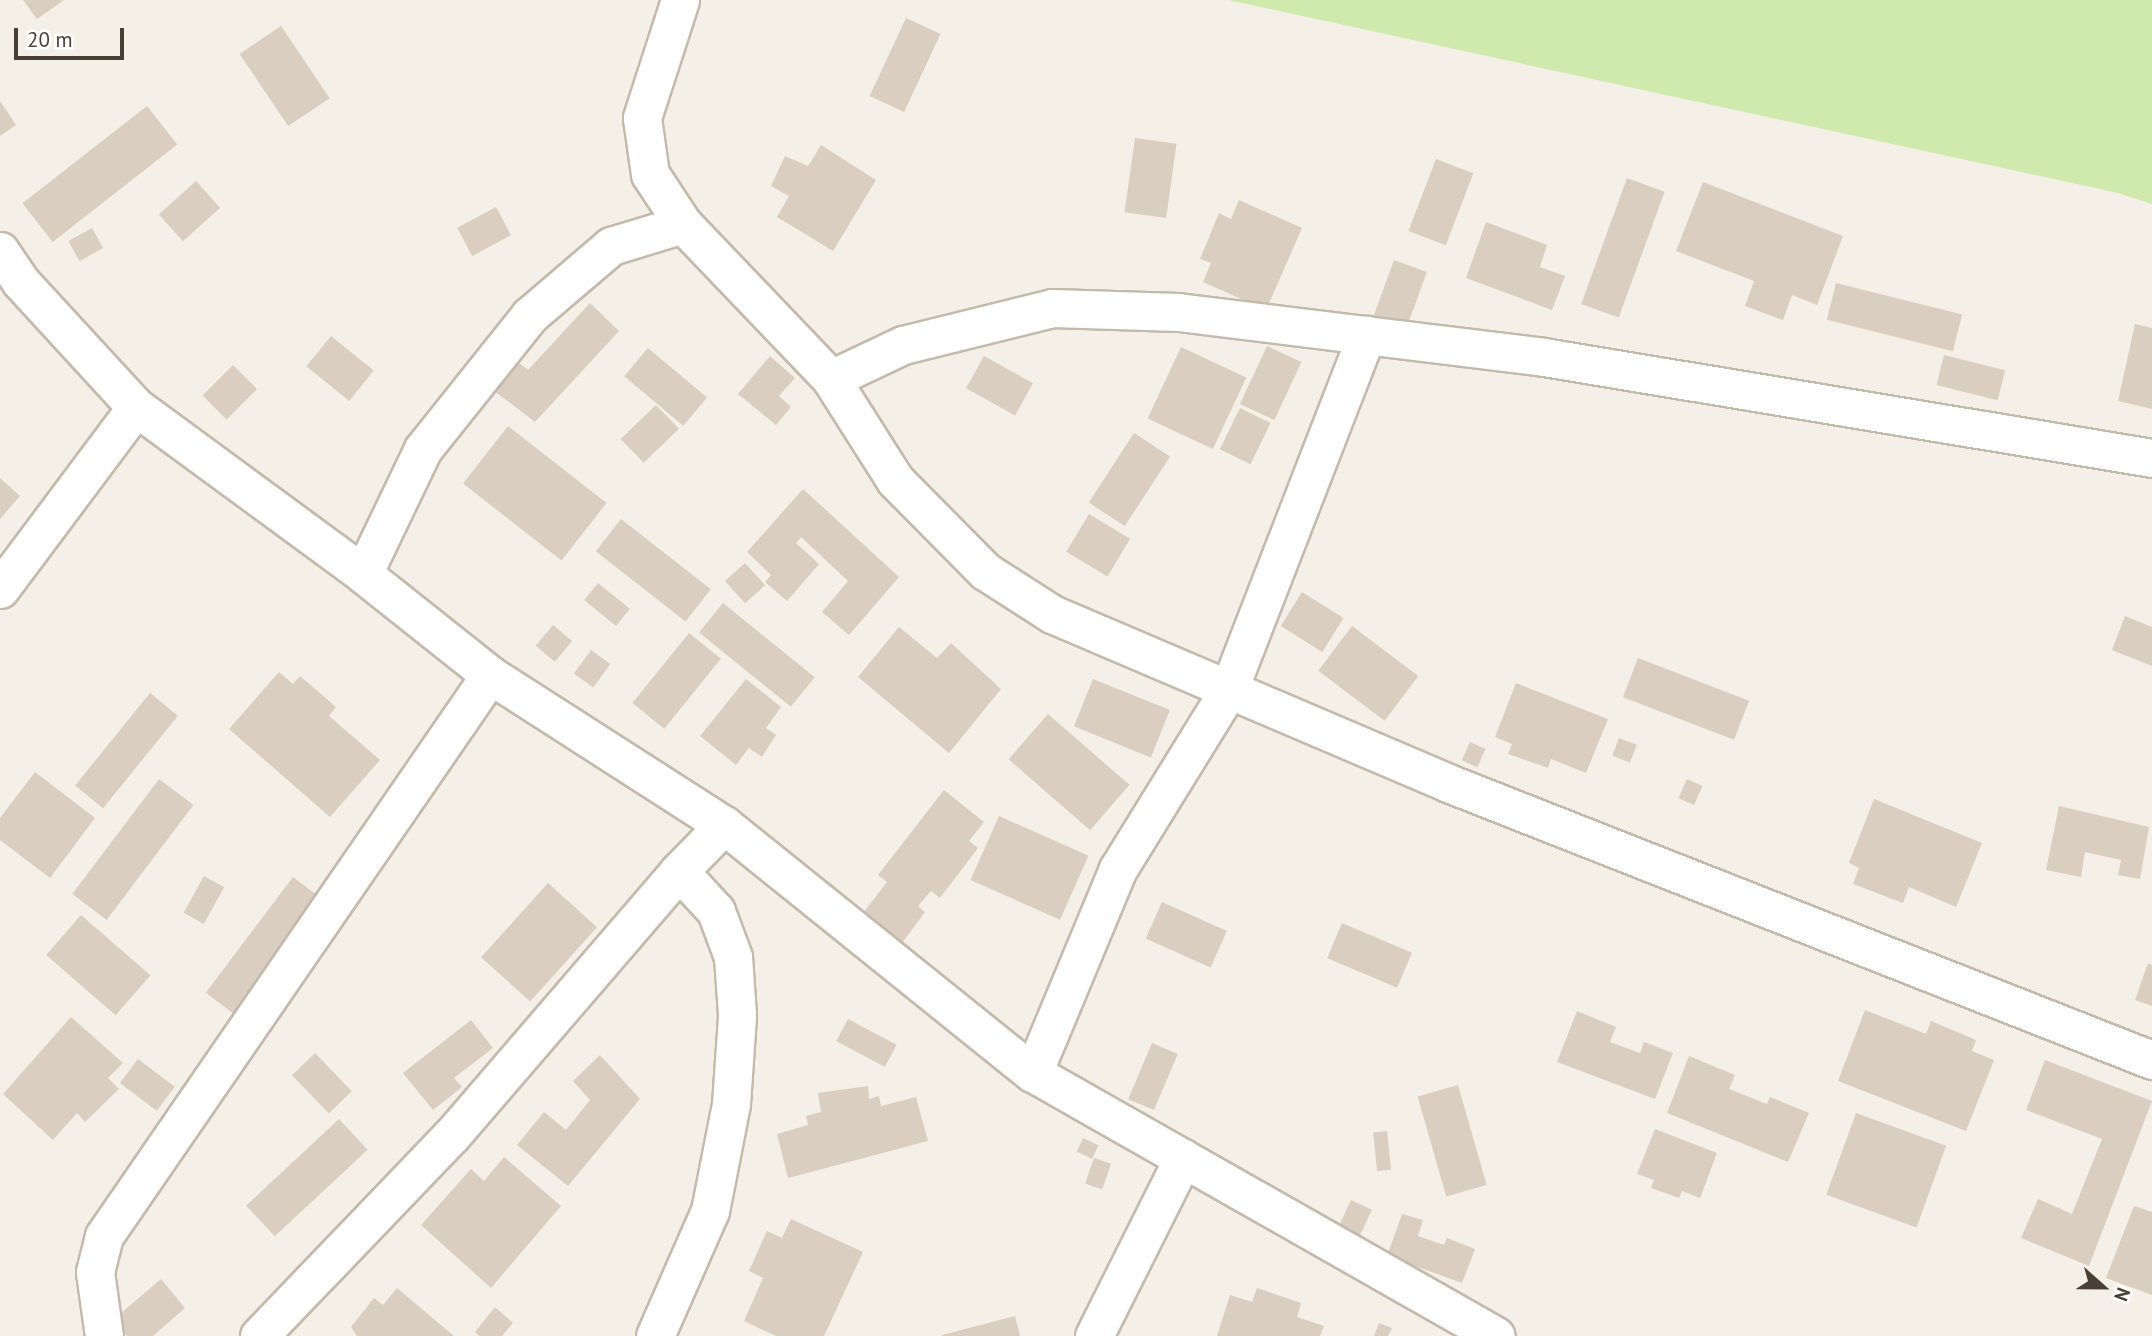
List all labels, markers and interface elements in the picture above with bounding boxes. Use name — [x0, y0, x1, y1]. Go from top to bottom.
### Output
scale bar — [18, 14, 128, 58]
text: 20 m — [27, 26, 73, 53]
north arrow — [2068, 1252, 2138, 1322]
text: N — [2109, 1284, 2136, 1305]

